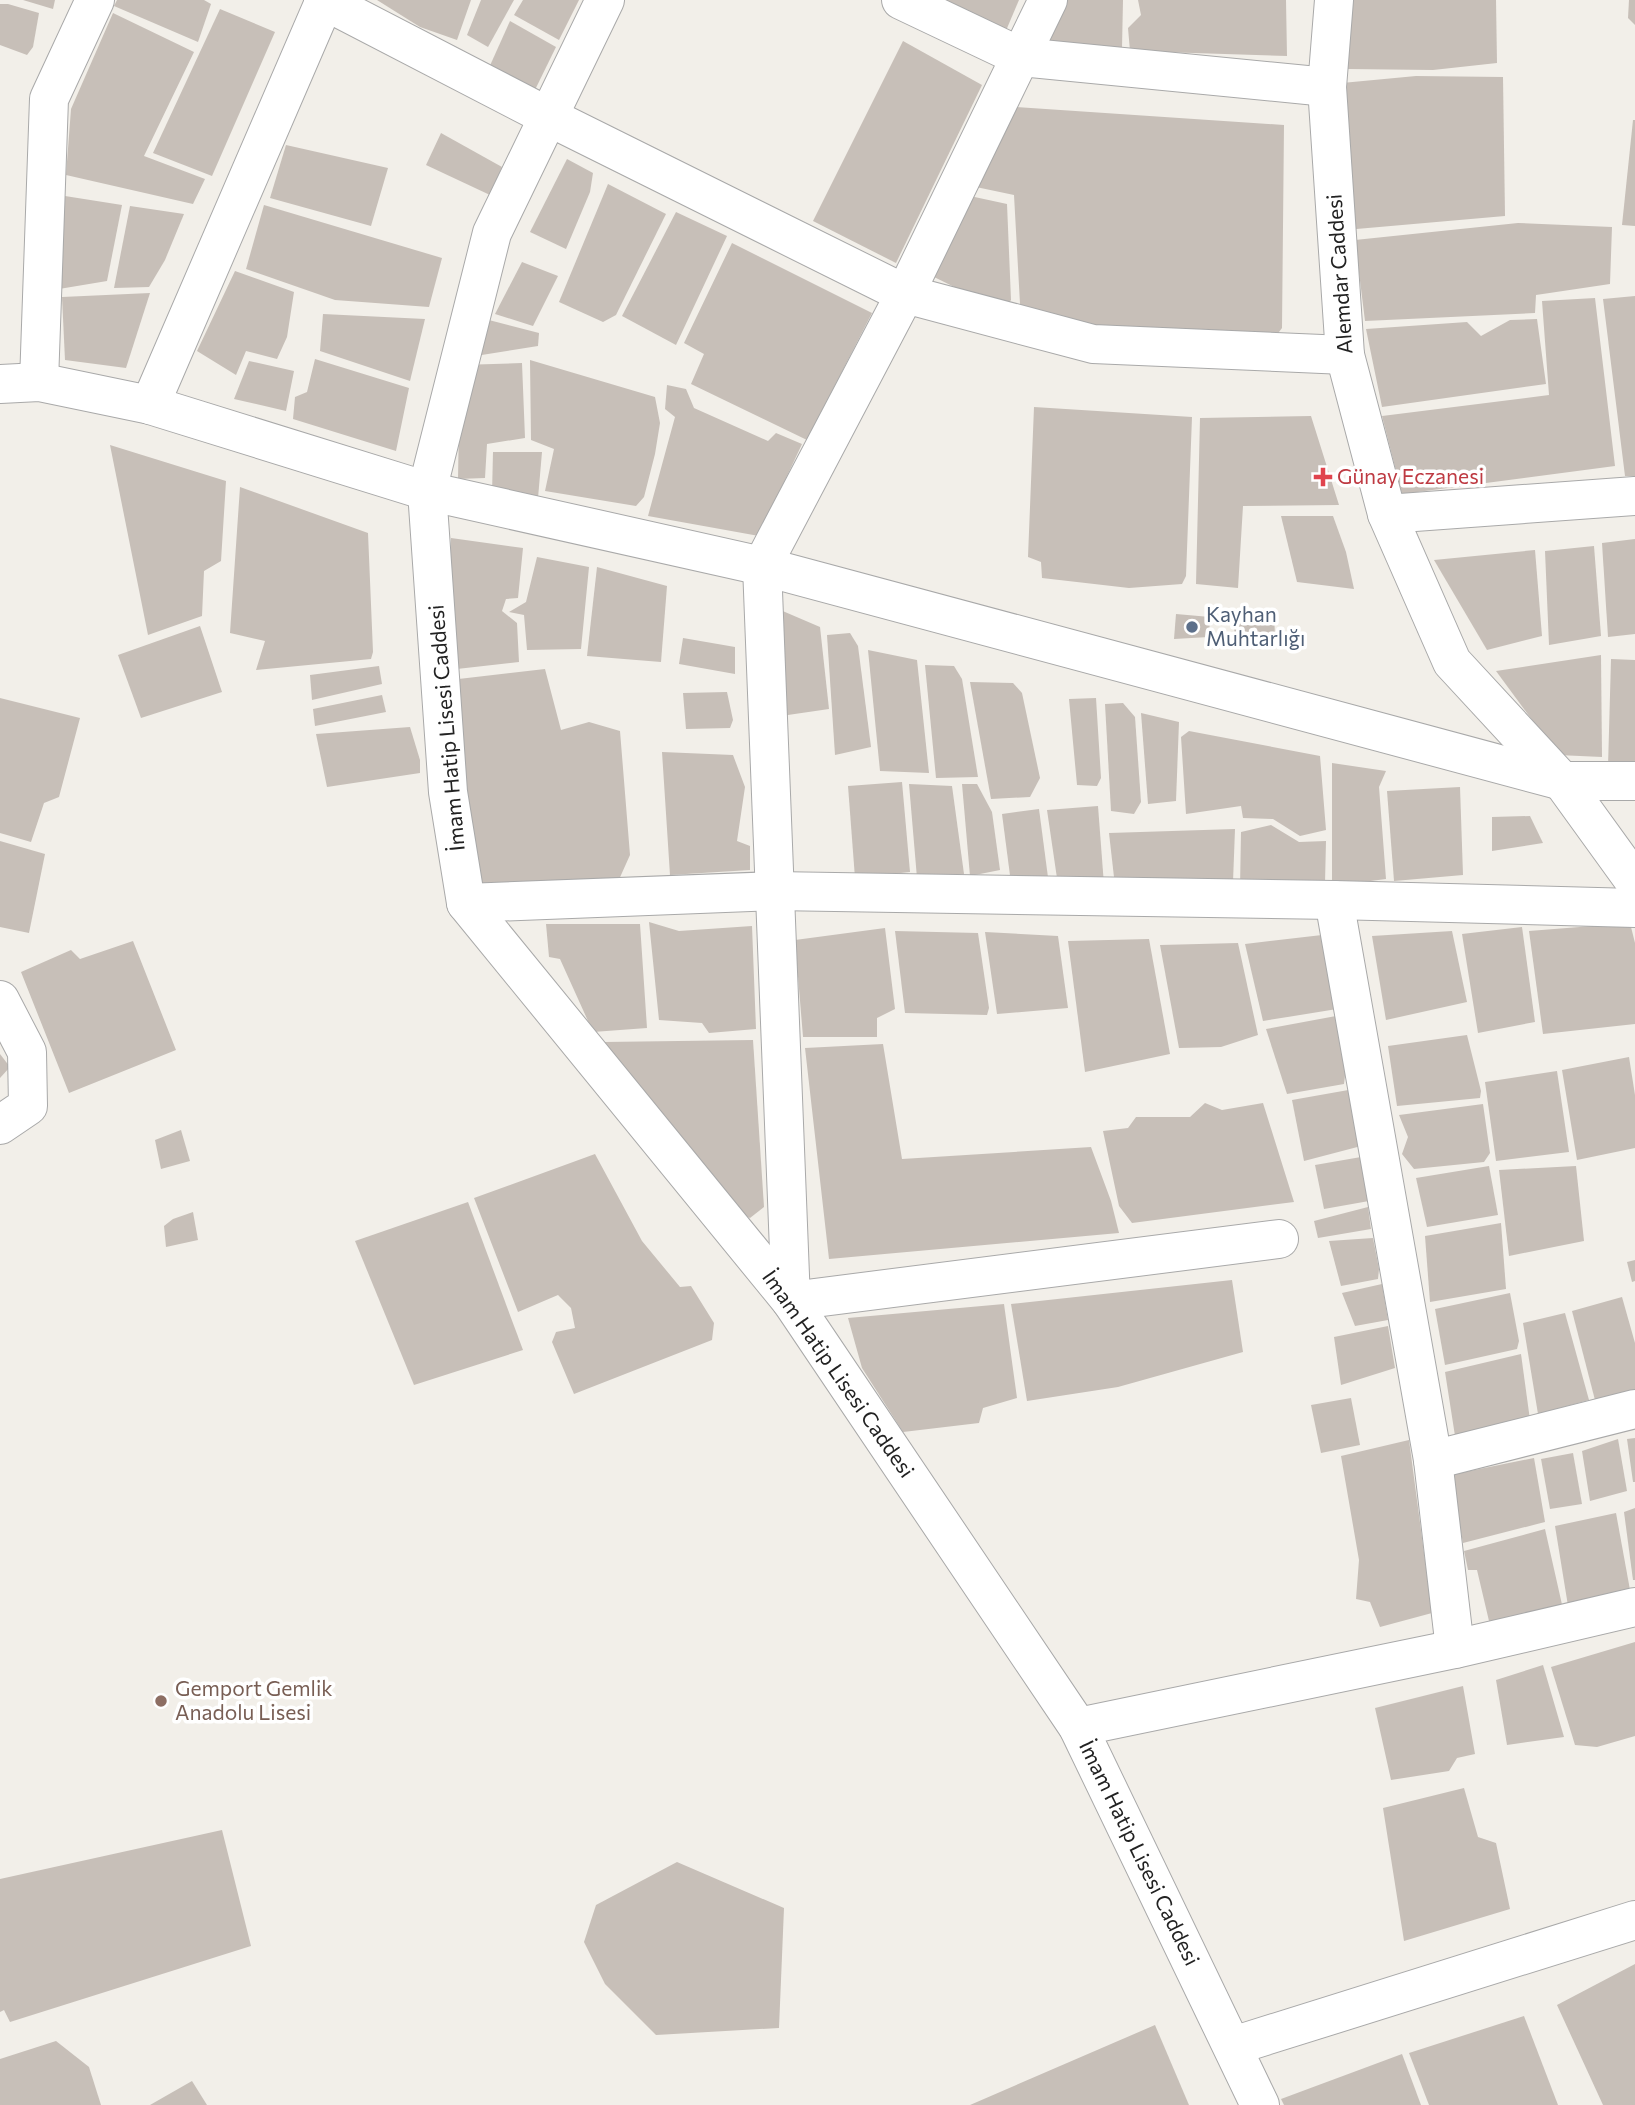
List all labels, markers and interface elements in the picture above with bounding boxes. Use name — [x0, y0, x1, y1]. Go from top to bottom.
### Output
street label: Alemdar Caddesi — [1320, 193, 1357, 355]
place label: Günay Eczanesi — [1337, 463, 1484, 488]
marker: Günay Eczanesi — [1315, 469, 1331, 485]
place label: Kayhan Muhtarlığı — [1206, 601, 1305, 650]
street label: İmam Hatip Lisesi Caddesi — [422, 604, 469, 852]
marker: Kayhan Muhtarlığı — [1184, 619, 1200, 635]
street label: İmam Hatip Lisesi Caddesi — [758, 1265, 920, 1482]
place label: Gemport Gemlik Anadolu Lisesi — [175, 1675, 333, 1724]
marker: Gemport Gemlik Anadolu Lisesi — [153, 1693, 169, 1709]
street label: İmam Hatip Lisesi Caddesi — [1075, 1736, 1206, 1969]

